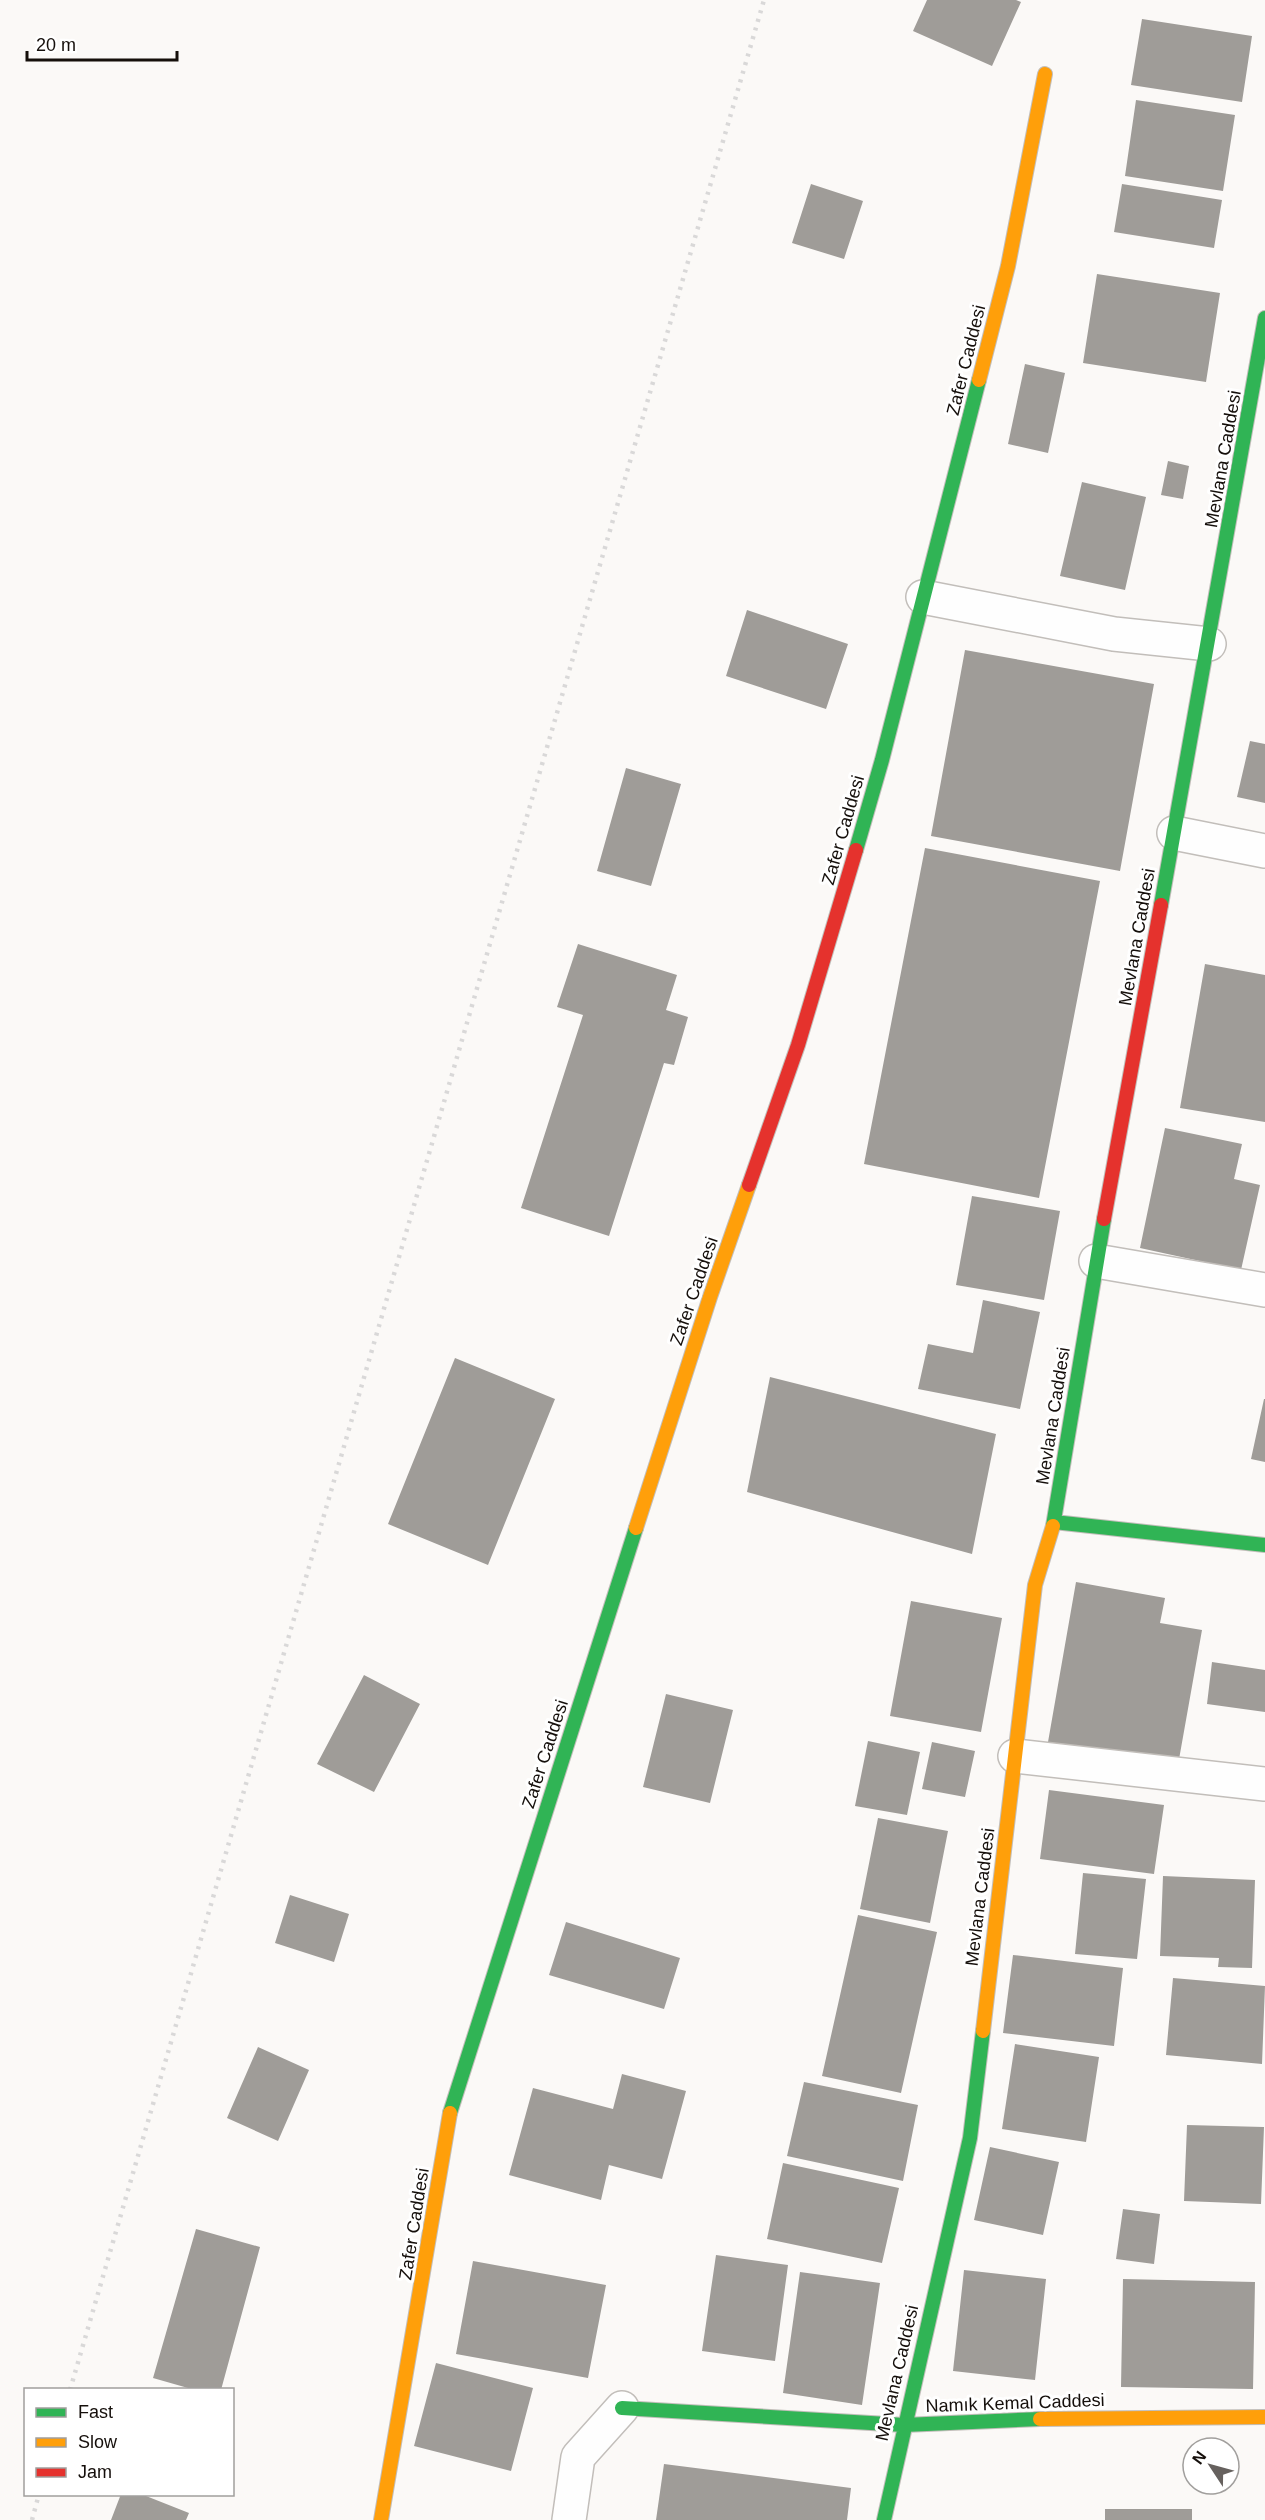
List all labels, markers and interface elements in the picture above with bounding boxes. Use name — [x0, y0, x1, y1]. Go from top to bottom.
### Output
scale bar — [27, 24, 177, 62]
text: 20 m — [36, 35, 76, 55]
street label: Zafer Caddesi — [943, 303, 989, 417]
street label: Mevlana Caddesi — [1201, 389, 1245, 529]
street label: Zafer Caddesi — [818, 773, 868, 887]
street label: Mevlana Caddesi — [1115, 867, 1159, 1007]
street label: Zafer Caddesi — [666, 1234, 722, 1348]
street label: Mevlana Caddesi — [1032, 1346, 1074, 1486]
street label: Zafer Caddesi — [518, 1697, 572, 1811]
street label: Mevlana Caddesi — [962, 1827, 998, 1967]
street label: Zafer Caddesi — [395, 2167, 433, 2281]
street label: Mevlana Caddesi — [872, 2303, 922, 2443]
legend — [24, 2388, 234, 2496]
street label: Namık Kemal Caddesi — [925, 2390, 1105, 2416]
text: Fast — [78, 2402, 113, 2422]
text: Slow — [78, 2432, 118, 2452]
north arrow — [1181, 2436, 1241, 2496]
text: N — [1189, 2448, 1210, 2467]
text: Jam — [78, 2462, 112, 2482]

